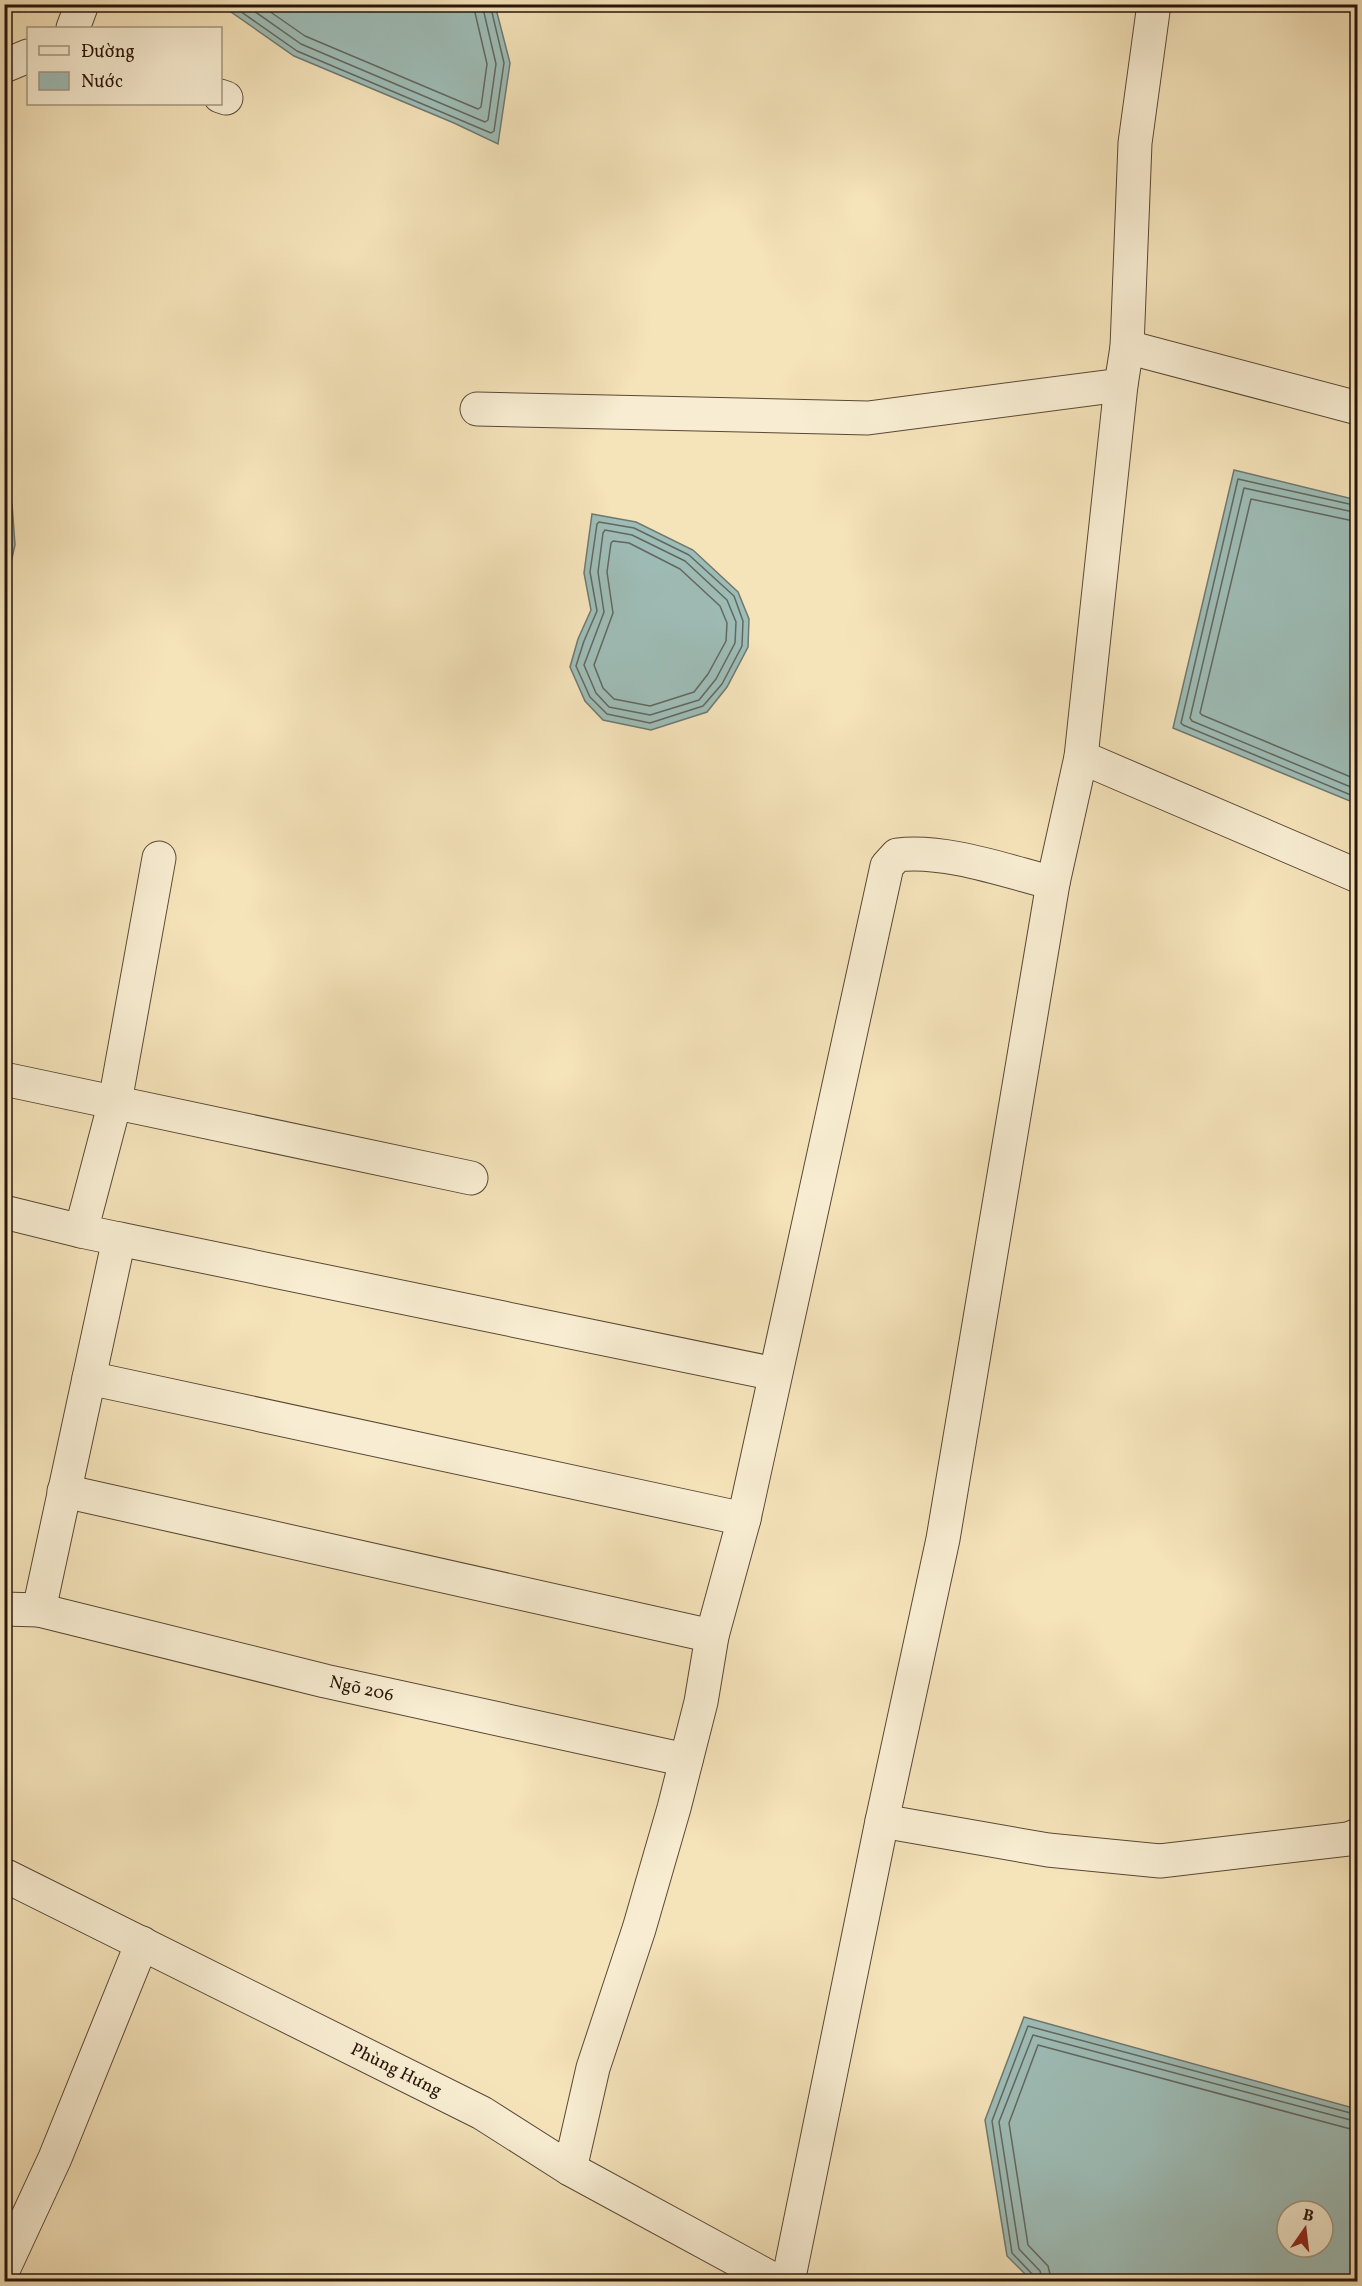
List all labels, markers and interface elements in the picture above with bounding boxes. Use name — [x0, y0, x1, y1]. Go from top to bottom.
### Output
legend — [27, 27, 222, 105]
text: Đường — [81, 40, 135, 65]
text: Nước — [81, 70, 123, 95]
street label: Ngõ 206 — [327, 1670, 396, 1708]
street label: Phùng Hưng — [346, 2037, 446, 2103]
north arrow — [1275, 2199, 1335, 2259]
text: B — [1300, 2204, 1316, 2228]

